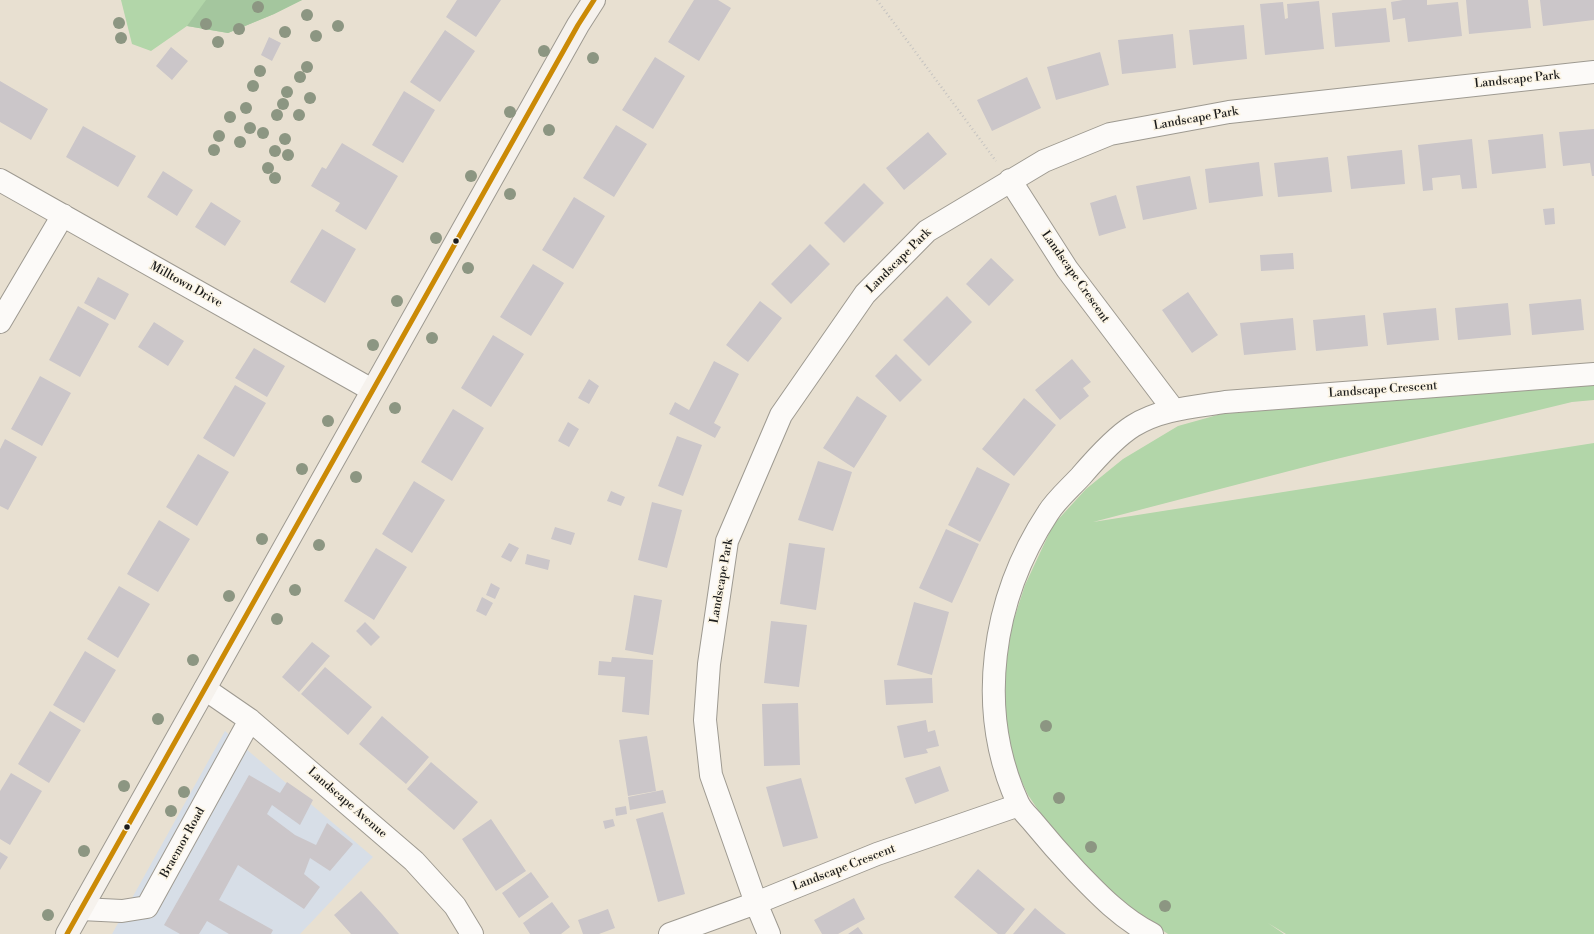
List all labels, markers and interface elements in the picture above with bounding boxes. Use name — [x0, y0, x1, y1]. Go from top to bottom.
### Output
street label: Landscape Park — [1474, 68, 1560, 92]
street label: Landscape Park — [1153, 104, 1239, 134]
street label: Landscape Park — [864, 226, 934, 296]
street label: Landscape Crescent — [1038, 228, 1112, 326]
unlabelled marker — [451, 236, 461, 246]
street label: Milltown Drive — [147, 259, 225, 311]
street label: Landscape Crescent — [1328, 379, 1438, 401]
street label: Landscape Park — [707, 538, 737, 624]
street label: Landscape Avenue — [304, 765, 390, 841]
street label: Braemor Road — [158, 805, 208, 881]
unlabelled marker — [122, 822, 132, 832]
street label: Landscape Crescent — [791, 842, 897, 894]

